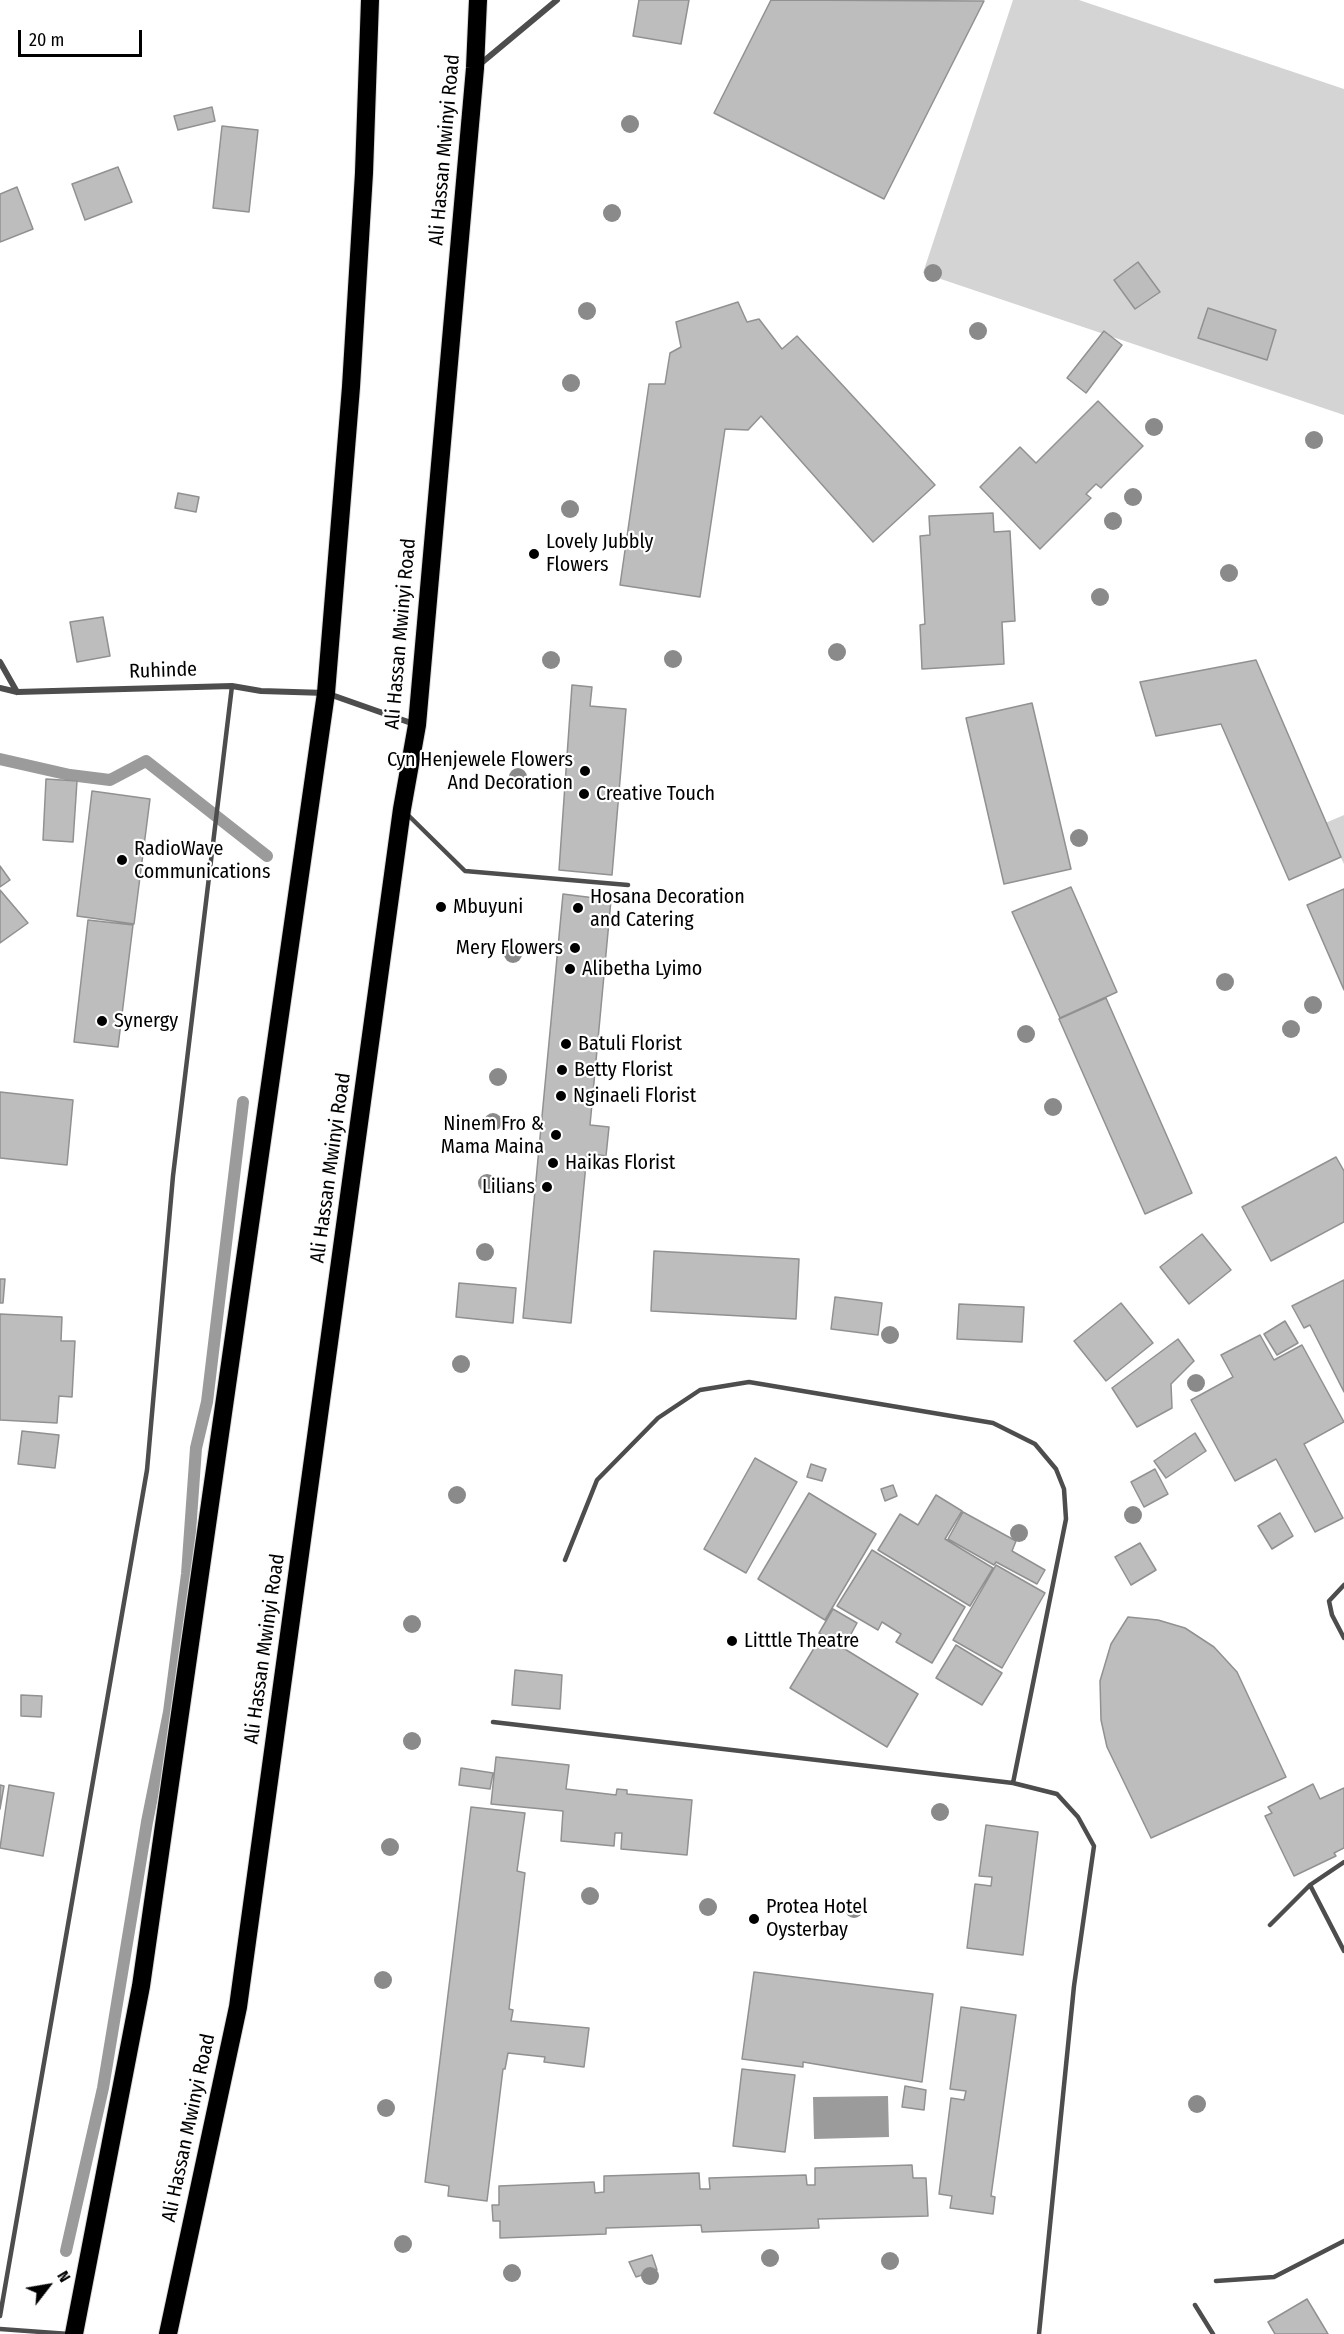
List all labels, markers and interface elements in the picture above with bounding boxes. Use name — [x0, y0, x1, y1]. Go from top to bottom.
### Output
scale bar — [21, 18, 146, 56]
text: 20 m — [29, 29, 64, 51]
street label: Ali Hassan Mwinyi Road — [425, 53, 465, 247]
place label: Lovely Jubbly Flowers — [546, 530, 653, 577]
street label: Ali Hassan Mwinyi Road — [381, 537, 421, 731]
marker: Lovely Jubbly Flowers — [527, 547, 541, 561]
street label: Ruhinde — [129, 658, 197, 684]
place label: Cyn Henjewele Flowers And Decoration — [387, 748, 573, 795]
marker: Cyn Henjewele Flowers And Decoration — [578, 764, 592, 778]
place label: Creative Touch — [596, 782, 715, 806]
marker: Creative Touch — [577, 787, 591, 801]
place label: RadioWave Communications — [134, 837, 270, 884]
marker: RadioWave Communications — [115, 853, 129, 867]
place label: Hosana Decoration and Catering — [590, 885, 745, 932]
place label: Mbuyuni — [453, 895, 523, 919]
marker: Mbuyuni — [434, 900, 448, 914]
marker: Hosana Decoration and Catering — [571, 901, 585, 915]
place label: Mery Flowers — [456, 936, 563, 960]
marker: Mery Flowers — [568, 941, 582, 955]
place label: Alibetha Lyimo — [582, 957, 702, 981]
marker: Alibetha Lyimo — [563, 962, 577, 976]
place label: Synergy — [114, 1009, 178, 1033]
marker: Synergy — [95, 1014, 109, 1028]
place label: Batuli Florist — [578, 1032, 682, 1056]
marker: Batuli Florist — [559, 1037, 573, 1051]
place label: Betty Florist — [574, 1058, 673, 1082]
marker: Betty Florist — [555, 1063, 569, 1077]
street label: Ali Hassan Mwinyi Road — [306, 1071, 356, 1265]
place label: Nginaeli Florist — [573, 1084, 696, 1108]
marker: Nginaeli Florist — [554, 1089, 568, 1103]
place label: Ninem Fro & Mama Maina — [441, 1112, 544, 1159]
marker: Ninem Fro & Mama Maina — [549, 1128, 563, 1142]
place label: Haikas Florist — [565, 1151, 675, 1175]
marker: Haikas Florist — [546, 1156, 560, 1170]
place label: Lilians — [482, 1175, 535, 1199]
marker: Lilians — [540, 1180, 554, 1194]
street label: Ali Hassan Mwinyi Road — [240, 1552, 290, 1746]
place label: Litttle Theatre — [744, 1629, 859, 1653]
marker: Litttle Theatre — [725, 1634, 739, 1648]
place label: Protea Hotel Oysterbay — [766, 1895, 867, 1942]
marker: Protea Hotel Oysterbay — [747, 1912, 761, 1926]
street label: Ali Hassan Mwinyi Road — [157, 2032, 221, 2224]
north arrow — [18, 2256, 78, 2316]
text: N — [53, 2267, 74, 2285]

